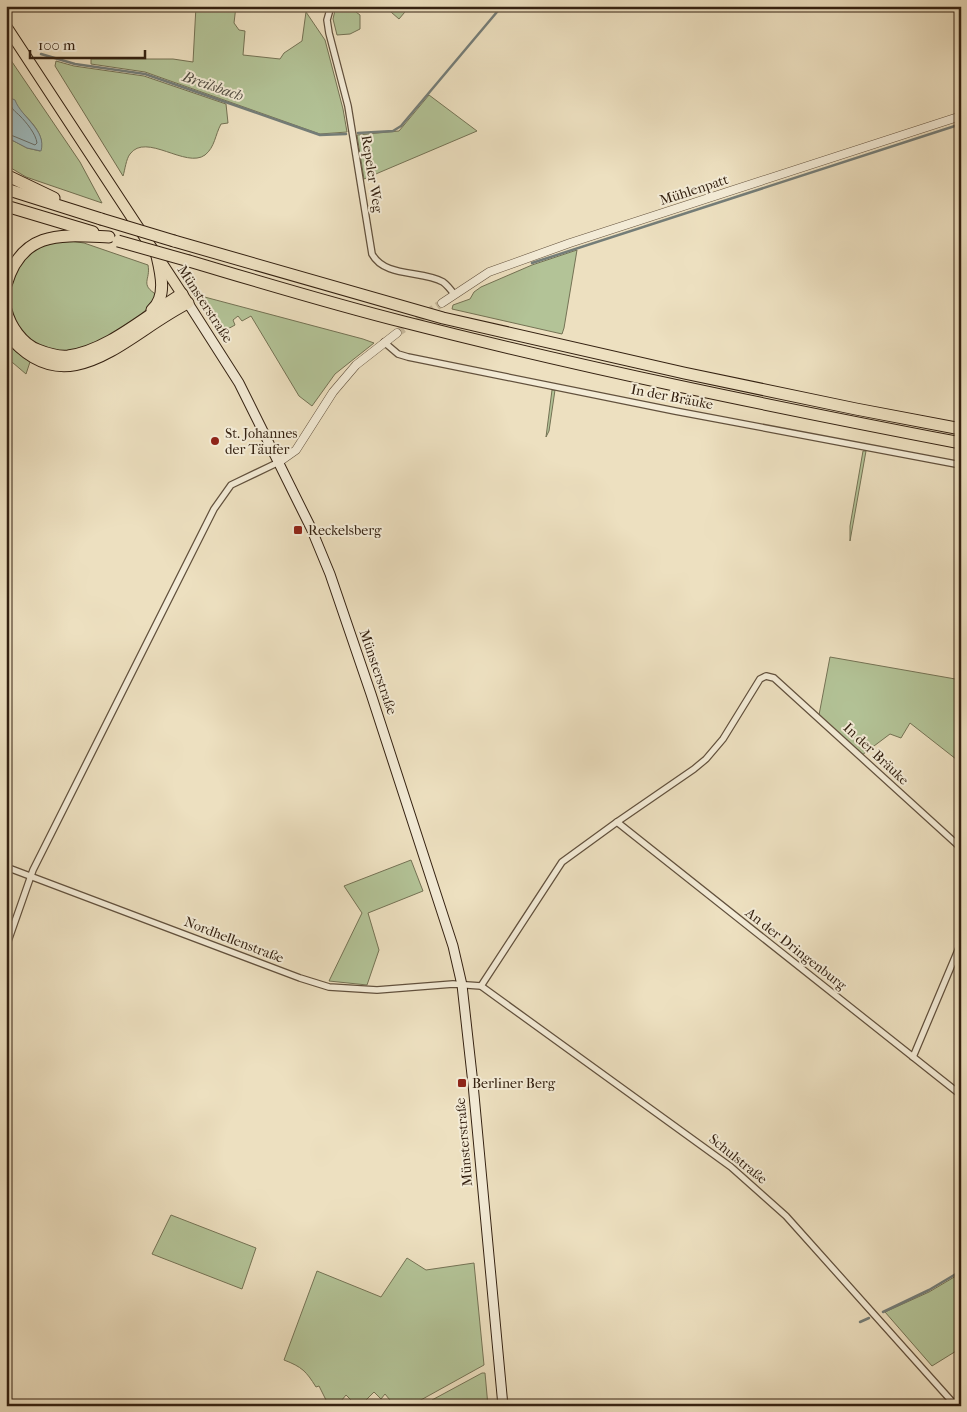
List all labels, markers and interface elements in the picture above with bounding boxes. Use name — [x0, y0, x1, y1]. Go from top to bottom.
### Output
scale bar — [30, 28, 145, 60]
text: 100 m — [38, 36, 76, 54]
water label: Breilsbach — [179, 67, 246, 105]
street label: Repeler Weg — [357, 134, 387, 214]
street label: Mühlenpatt — [657, 171, 731, 209]
street label: Münsterstraße — [174, 262, 236, 346]
street label: In der Bräuke — [629, 381, 715, 413]
place label: St. Johannes der Täufer — [225, 425, 298, 458]
marker: St. Johannes der Täufer — [209, 435, 221, 447]
place label: Reckelsberg — [308, 522, 382, 539]
marker: Reckelsberg — [292, 524, 304, 536]
street label: Münsterstraße — [355, 627, 401, 717]
street label: In der Bräuke — [840, 719, 912, 789]
street label: An der Dringenburg — [741, 904, 850, 994]
street label: Nordhellenstraße — [182, 913, 286, 967]
place label: Berliner Berg — [472, 1075, 556, 1092]
marker: Berliner Berg — [456, 1077, 468, 1089]
street label: Münsterstraße — [452, 1097, 476, 1187]
street label: Schulstraße — [705, 1130, 771, 1188]

